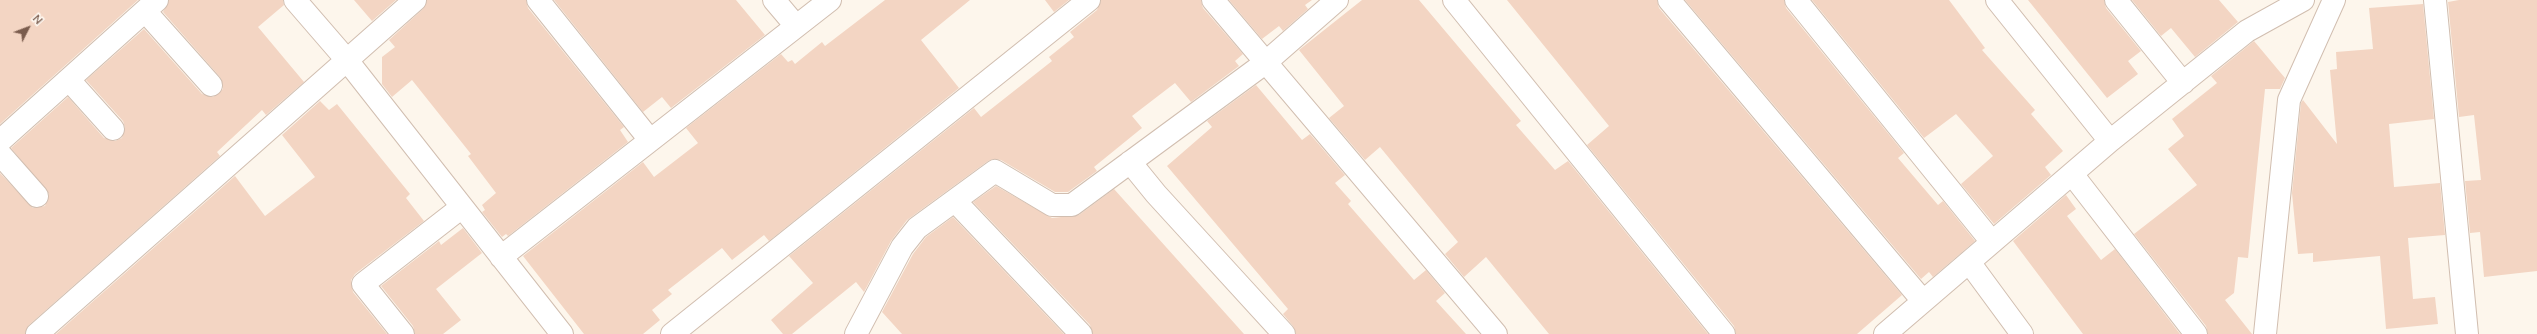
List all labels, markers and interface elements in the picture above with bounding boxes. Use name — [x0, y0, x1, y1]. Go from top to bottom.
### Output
north arrow — [8, 8, 48, 48]
text: N — [29, 12, 46, 28]

